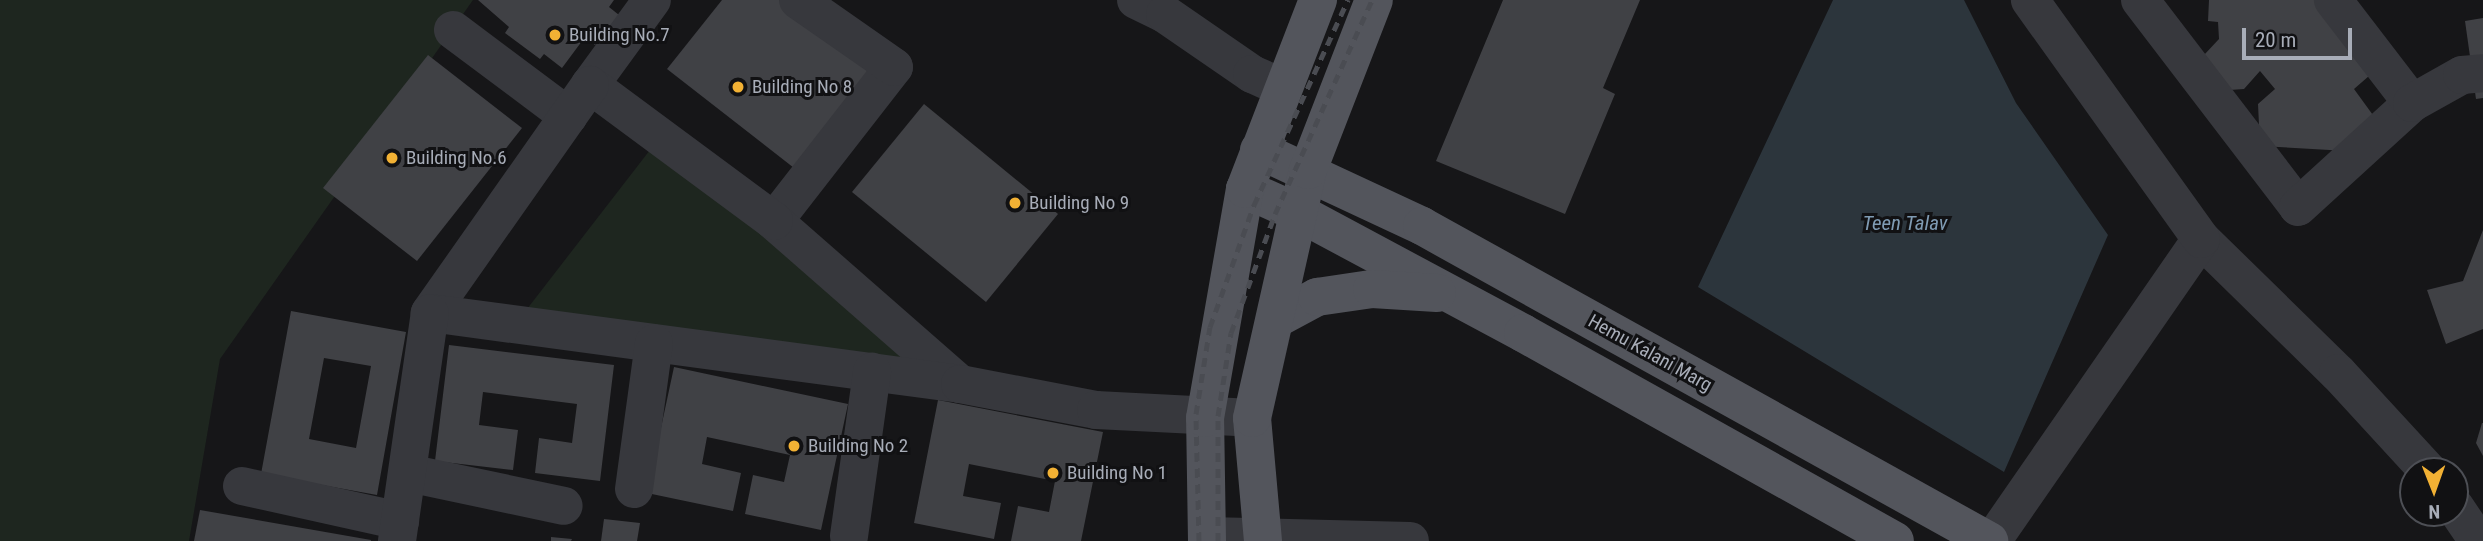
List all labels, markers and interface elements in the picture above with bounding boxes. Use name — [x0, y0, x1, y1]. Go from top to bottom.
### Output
scale bar — [2245, 14, 2355, 58]
place label: Building No.7 — [569, 24, 670, 46]
marker: Building No.7 — [547, 27, 563, 43]
text: 20 m — [2255, 28, 2296, 52]
place label: Building No 8 — [752, 76, 852, 98]
marker: Building No 8 — [730, 79, 746, 95]
place label: Building No.6 — [406, 147, 507, 169]
marker: Building No.6 — [384, 150, 400, 166]
place label: Building No 9 — [1029, 192, 1129, 214]
marker: Building No 9 — [1007, 195, 1023, 211]
water label: Teen Talav — [1862, 210, 1948, 236]
street label: Hemu Kalani Marg — [1584, 310, 1716, 396]
place label: Building No 2 — [808, 435, 908, 457]
marker: Building No 2 — [786, 438, 802, 454]
north arrow — [2399, 457, 2469, 527]
place label: Building No 1 — [1067, 462, 1167, 484]
marker: Building No 1 — [1045, 465, 1061, 481]
text: N — [2428, 500, 2440, 523]

